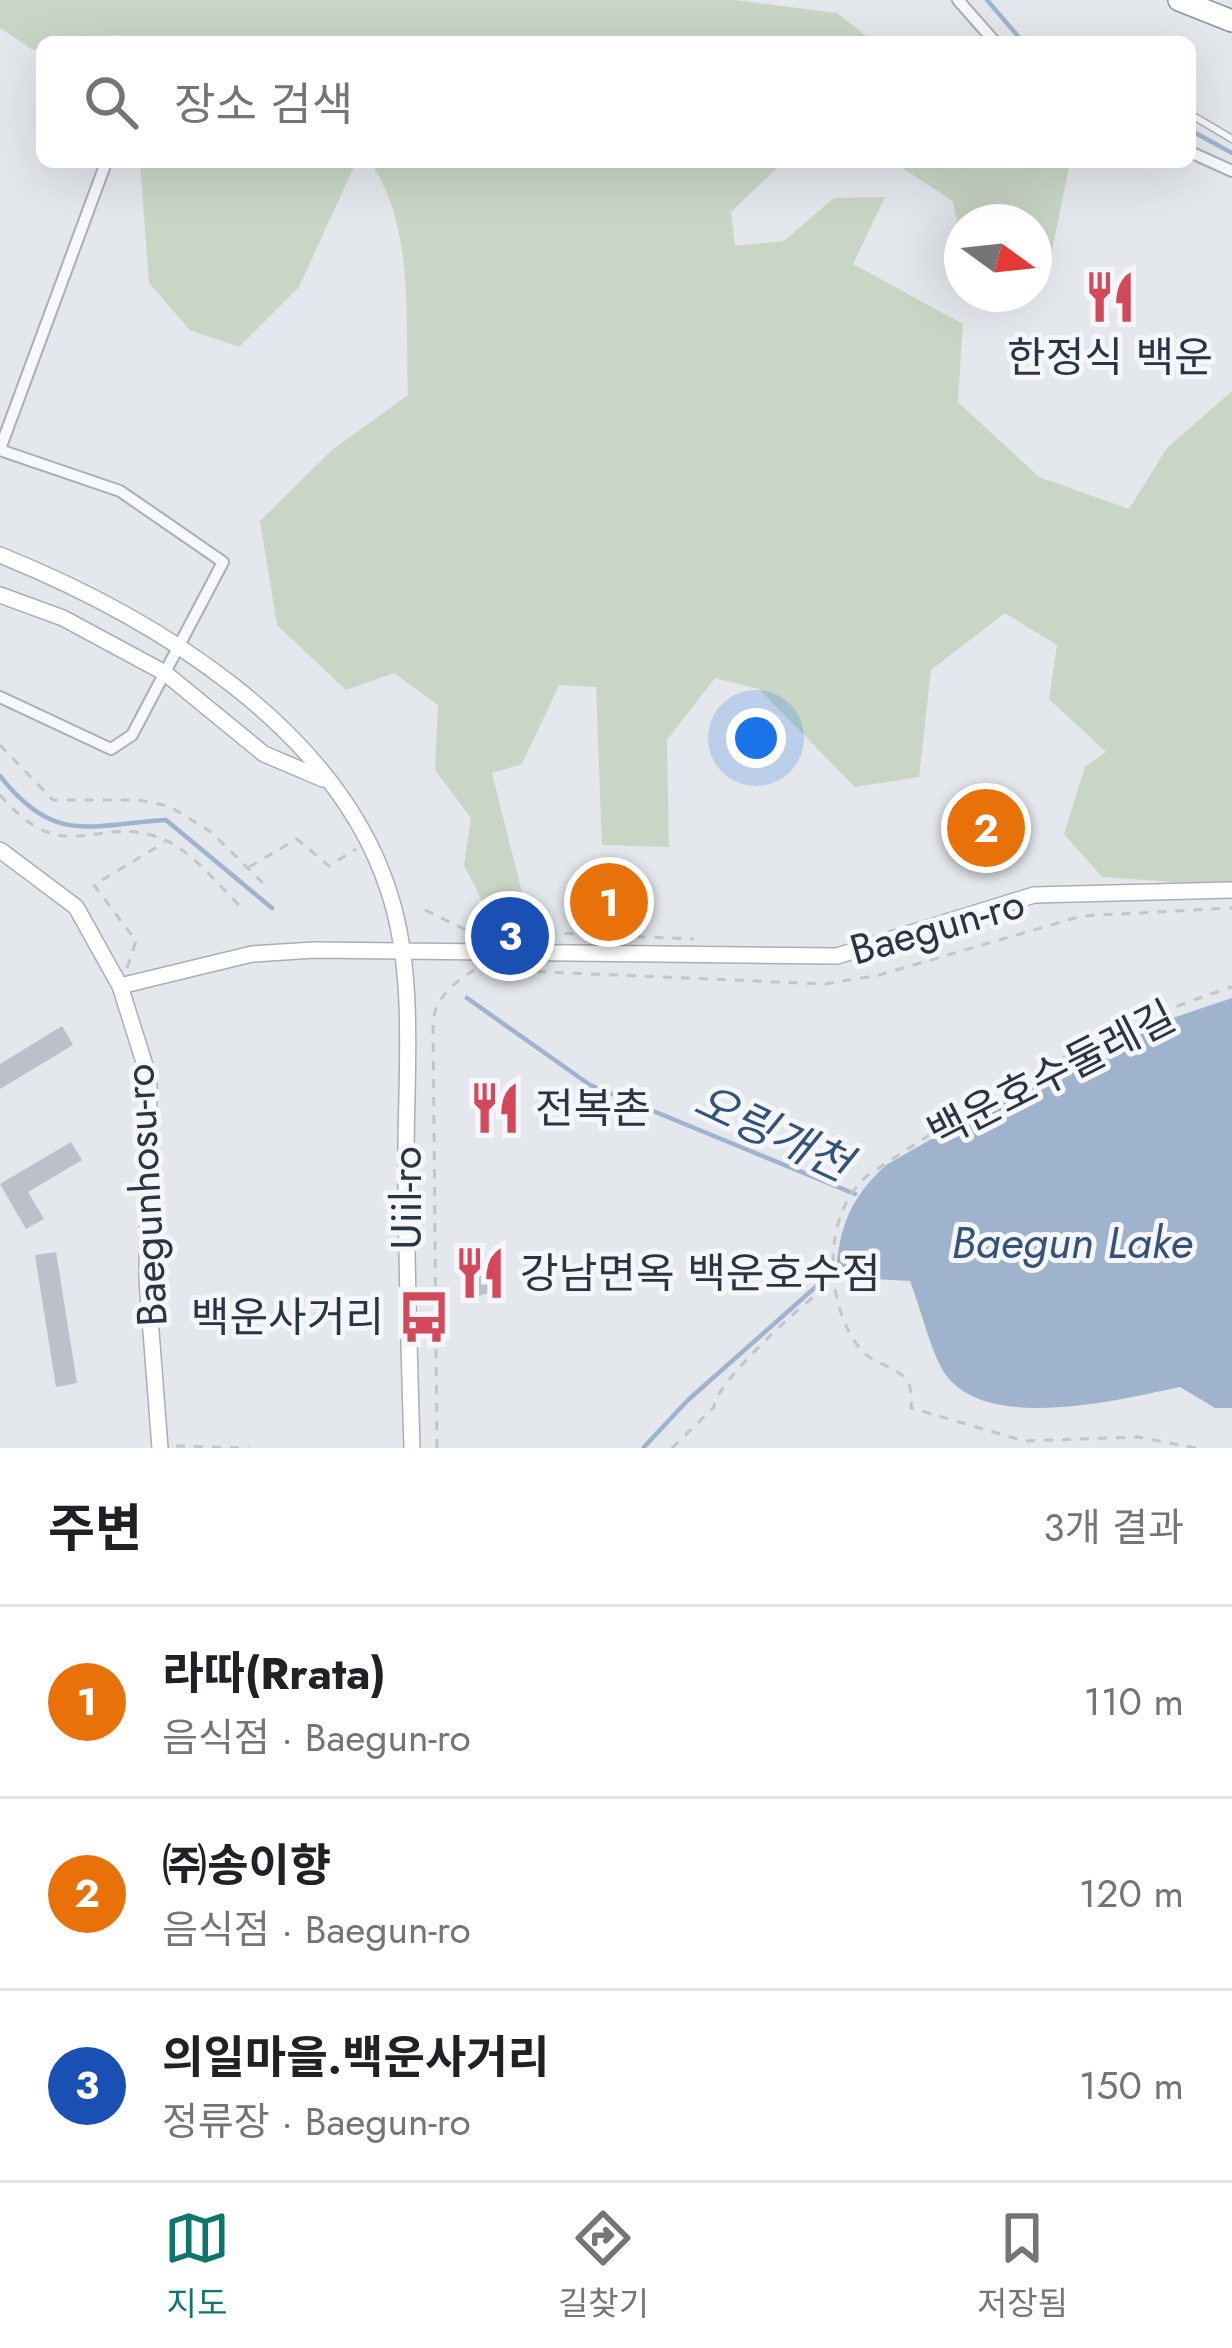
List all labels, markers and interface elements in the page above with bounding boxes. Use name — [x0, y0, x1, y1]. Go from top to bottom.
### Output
search box — [36, 36, 1196, 168]
icon: search — [78, 69, 144, 135]
text: 장소 검색 — [174, 72, 353, 137]
north arrow — [944, 204, 1052, 312]
restaurant icon: 한정식 백운 — [1081, 268, 1139, 326]
place label: 한정식 백운 — [1007, 327, 1213, 388]
your location — [726, 708, 786, 768]
pin: 2 — [947, 783, 1025, 873]
pin: 1 — [570, 857, 648, 947]
street label: Baegun-ro — [843, 873, 1032, 980]
pin: 3 — [471, 891, 549, 981]
street label: 백운호수둘레길 — [917, 986, 1186, 1163]
street label: Baegunhosu-ro — [108, 1062, 183, 1328]
water label: 오링개천 — [684, 1068, 866, 1199]
place label: 전복촌 — [535, 1078, 651, 1139]
restaurant icon: 전복촌 — [466, 1079, 524, 1137]
street label: Uiil-ro — [376, 1146, 437, 1250]
water label: Baegun Lake — [951, 1210, 1193, 1275]
place label: 강남면옥 백운호수점 — [520, 1243, 880, 1304]
restaurant icon: 강남면옥 백운호수점 — [451, 1244, 509, 1302]
place label: 백운사거리 — [191, 1287, 384, 1348]
bus stop icon: 백운사거리 — [395, 1288, 453, 1346]
text: 주변 — [48, 1491, 142, 1565]
text: 3개 결과 — [1043, 1499, 1184, 1556]
text: 라따(Rrata) — [162, 1641, 386, 1706]
text: 1 — [77, 1673, 97, 1730]
text: 110 m — [1083, 1673, 1184, 1730]
text: 음식점 · Baegun-ro — [162, 1709, 471, 1766]
text: ㈜송이향 — [162, 1833, 331, 1898]
text: 2 — [74, 1865, 100, 1922]
text: 120 m — [1079, 1865, 1184, 1922]
text: 음식점 · Baegun-ro — [162, 1901, 471, 1958]
text: 의일마을.백운사거리 — [162, 2025, 549, 2090]
text: 3 — [75, 2057, 99, 2114]
text: 150 m — [1079, 2057, 1184, 2114]
text: 정류장 · Baegun-ro — [162, 2093, 471, 2150]
tab: 지도 — [164, 2205, 230, 2327]
tab: 길찾기 — [558, 2205, 649, 2327]
tab: 저장됨 — [977, 2205, 1068, 2327]

